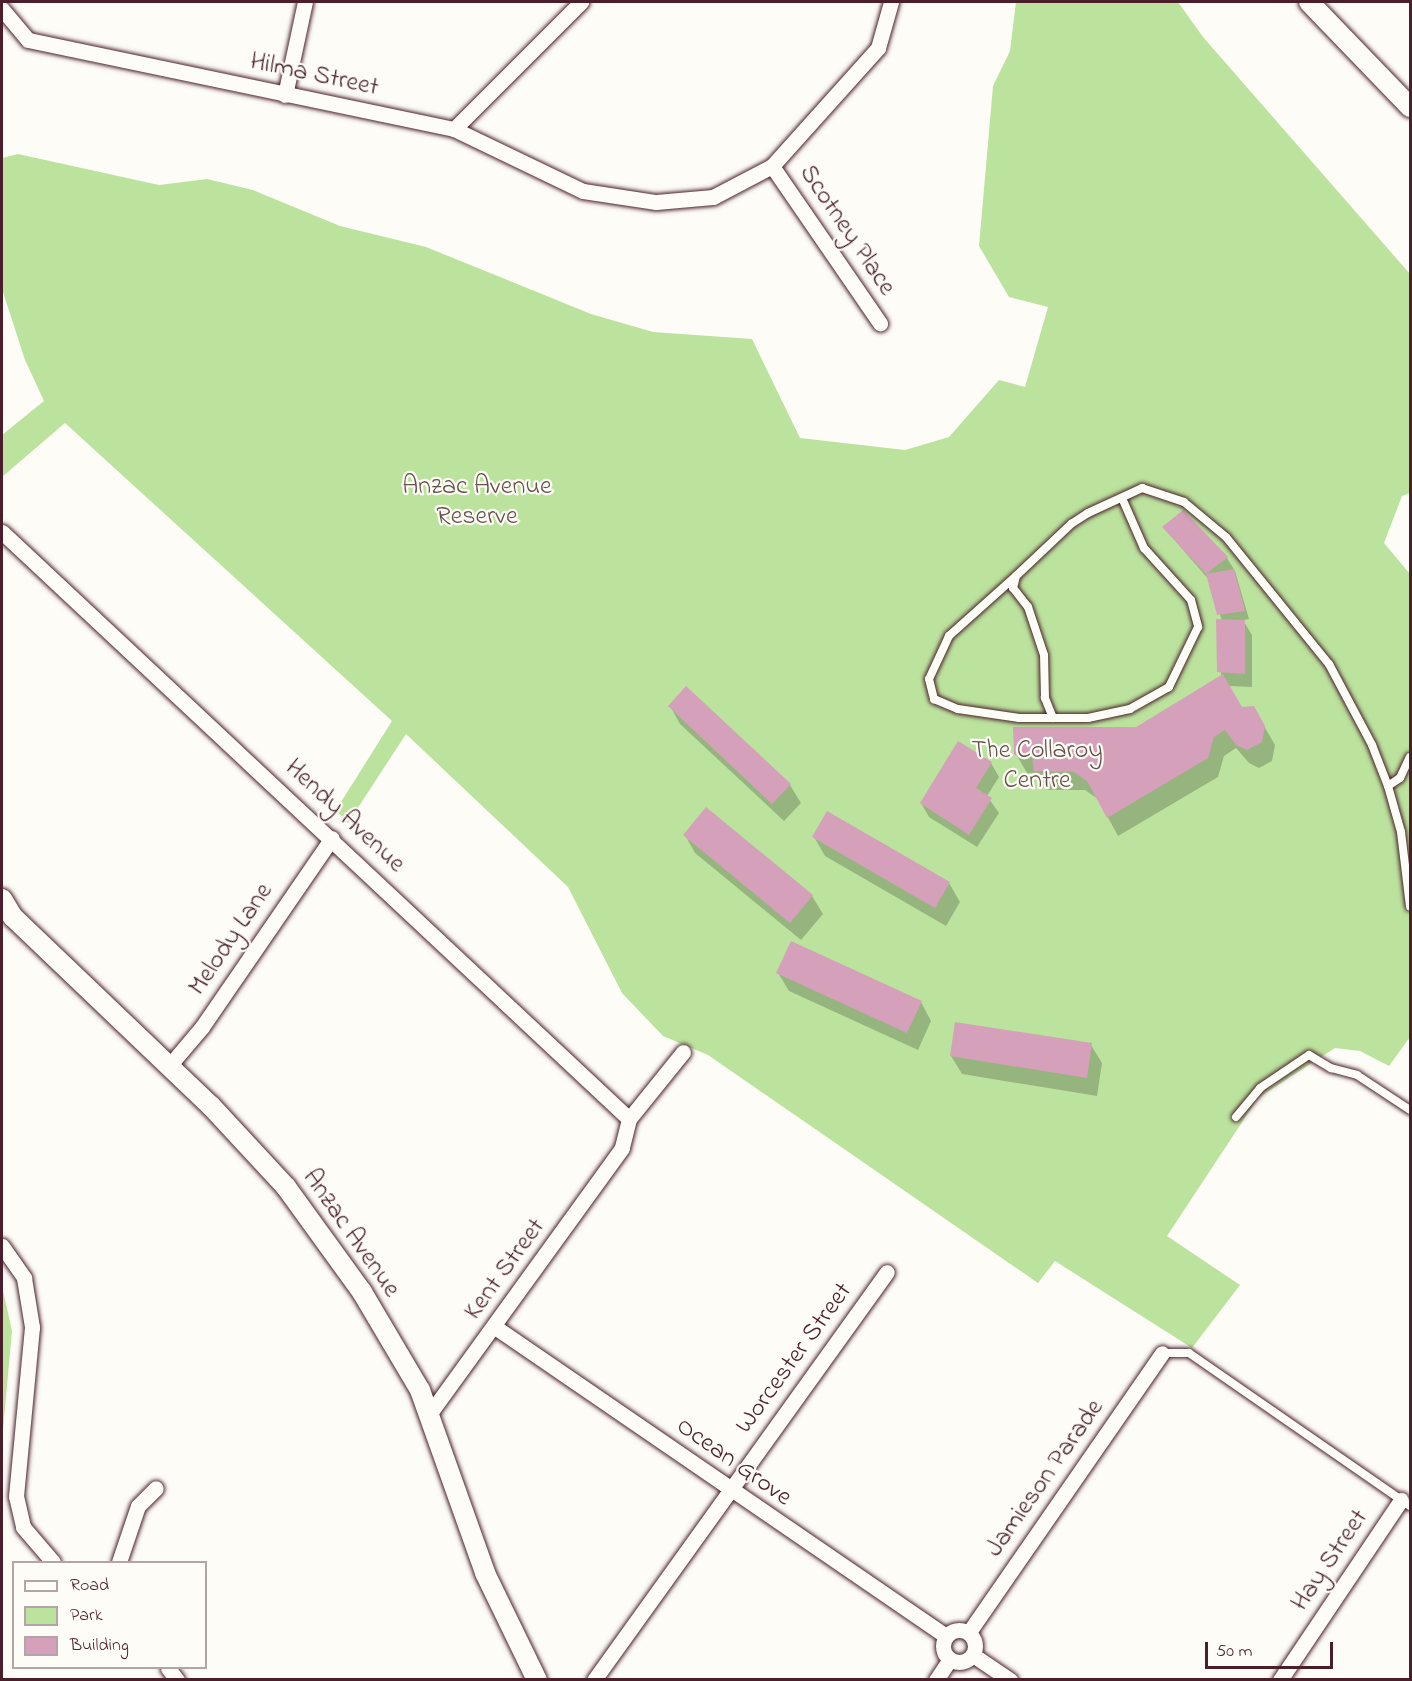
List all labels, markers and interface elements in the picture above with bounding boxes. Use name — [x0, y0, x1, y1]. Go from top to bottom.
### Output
street label: Hilma Street — [247, 47, 381, 105]
street label: Scotney Place — [791, 160, 901, 302]
park label: Anzac Avenue Reserve — [402, 472, 552, 534]
park label: The Collaroy Centre — [971, 736, 1103, 798]
street label: Hendy Avenue — [277, 753, 411, 881]
street label: Melody Lane — [183, 878, 281, 1002]
street label: Anzac Avenue — [294, 1164, 406, 1304]
street label: Kent Street — [459, 1213, 553, 1327]
street label: Worcester Street — [730, 1278, 860, 1440]
street label: Jamieson Parade — [980, 1394, 1112, 1564]
street label: Ocean Grove — [669, 1412, 797, 1514]
street label: Hay Street — [1286, 1504, 1376, 1618]
legend — [12, 1561, 207, 1669]
text: Road — [70, 1573, 109, 1599]
text: Park — [70, 1603, 103, 1629]
scale bar — [1208, 1630, 1336, 1668]
text: Building — [70, 1633, 129, 1659]
text: 50 m — [1216, 1639, 1253, 1665]

